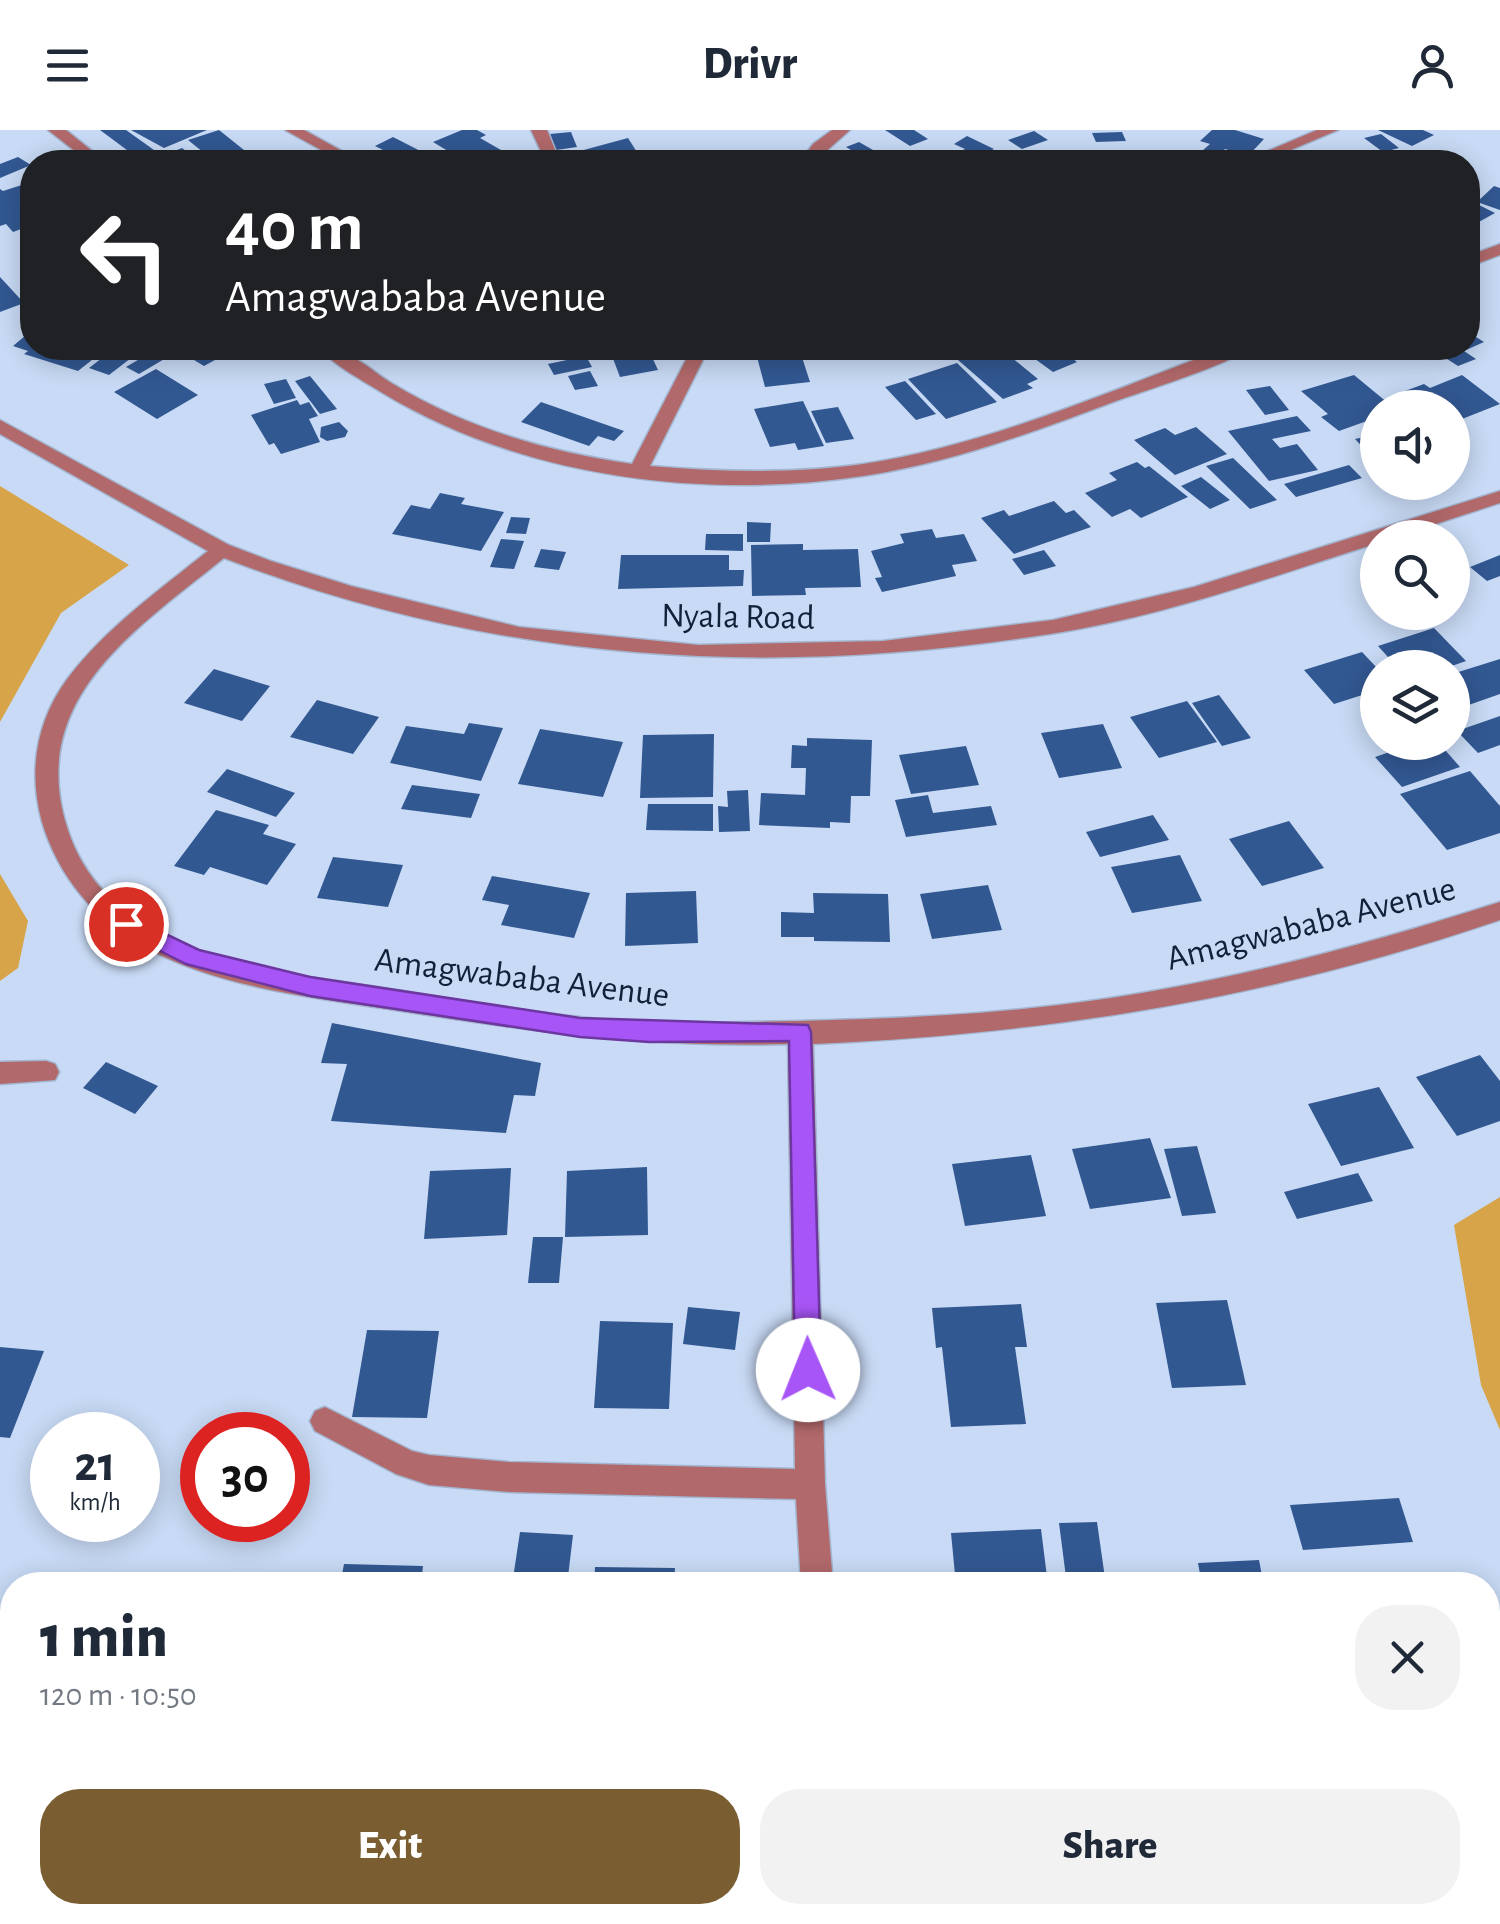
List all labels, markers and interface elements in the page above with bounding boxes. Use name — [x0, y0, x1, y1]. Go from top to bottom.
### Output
icon: menu — [40, 38, 95, 93]
icon: person — [1405, 38, 1460, 93]
text: Drivr — [703, 42, 797, 87]
icon: left — [60, 190, 190, 320]
text: 40 m — [225, 193, 364, 263]
text: Amagwababa Avenue — [225, 275, 606, 320]
map controls — [1360, 390, 1470, 760]
button: sound — [1360, 390, 1470, 500]
button: search — [1360, 520, 1470, 630]
street label: Nyala Road — [661, 598, 815, 636]
button: layers — [1360, 650, 1470, 760]
street label: Amagwababa Avenue — [1163, 871, 1459, 977]
pin — [84, 882, 169, 967]
icon: arrive — [99, 897, 154, 952]
street label: Amagwababa Avenue — [373, 943, 671, 1013]
position arrow — [756, 1318, 860, 1422]
speed limit sign: 30 — [180, 1412, 310, 1542]
text: 21 — [74, 1440, 116, 1490]
text: km/h — [69, 1490, 121, 1515]
button: close — [1355, 1605, 1460, 1710]
text: 1 min — [40, 1608, 168, 1668]
text: 120 m · 10:50 — [40, 1679, 197, 1711]
button: Exit — [40, 1789, 740, 1904]
button: Share — [760, 1789, 1460, 1904]

